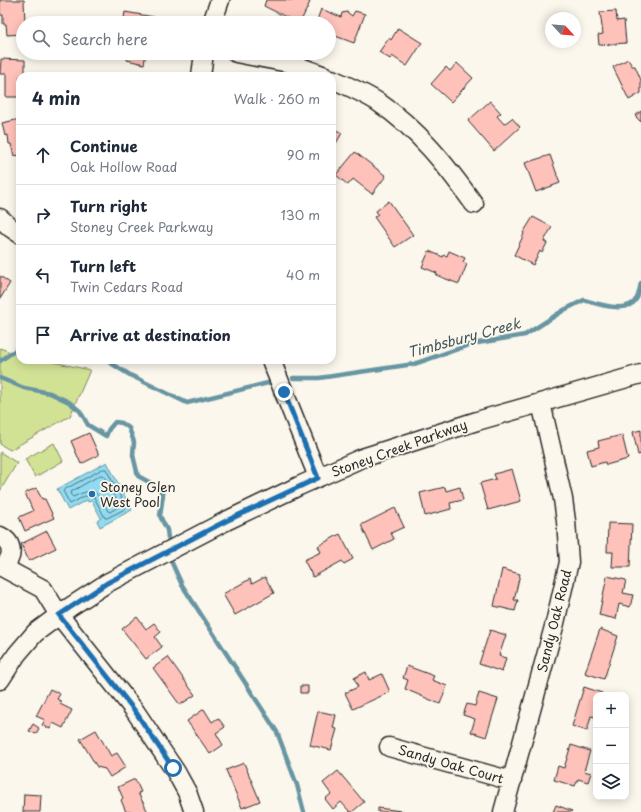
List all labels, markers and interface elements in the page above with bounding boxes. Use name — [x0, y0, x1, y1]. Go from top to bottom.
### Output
north arrow — [545, 12, 581, 48]
search box — [16, 16, 336, 60]
icon: search — [30, 27, 52, 49]
text: Search here — [62, 27, 148, 50]
text: 4 min — [32, 85, 80, 111]
text: Walk · 260 m — [234, 89, 320, 108]
text: Continue — [70, 134, 138, 157]
icon: ahead — [32, 144, 54, 166]
text: 90 m — [287, 145, 320, 164]
text: Oak Hollow Road — [70, 157, 177, 176]
text: Turn right — [70, 194, 147, 217]
icon: right — [32, 204, 54, 226]
text: 130 m — [281, 205, 320, 224]
text: Stoney Creek Parkway — [70, 217, 213, 236]
text: Turn left — [70, 254, 136, 277]
icon: left — [32, 264, 54, 286]
text: 40 m — [286, 265, 320, 284]
text: Twin Cedars Road — [70, 277, 183, 296]
water label: Timbsbury Creek — [405, 312, 524, 363]
text: Arrive at destination — [70, 323, 231, 346]
icon: arrive — [32, 324, 54, 346]
route end — [275, 383, 293, 401]
street label: Stoney Creek Parkway — [328, 414, 469, 481]
place label: Stoney Glen West Pool — [100, 477, 176, 511]
marker: Stoney Glen West Pool — [87, 489, 97, 499]
street label: Sandy Oak Road — [532, 567, 576, 674]
map controls — [593, 692, 629, 800]
button: + — [593, 692, 629, 728]
button: − — [593, 728, 629, 764]
street label: Sandy Oak Court — [396, 739, 506, 788]
route start — [164, 759, 182, 777]
button: layers — [593, 764, 629, 800]

